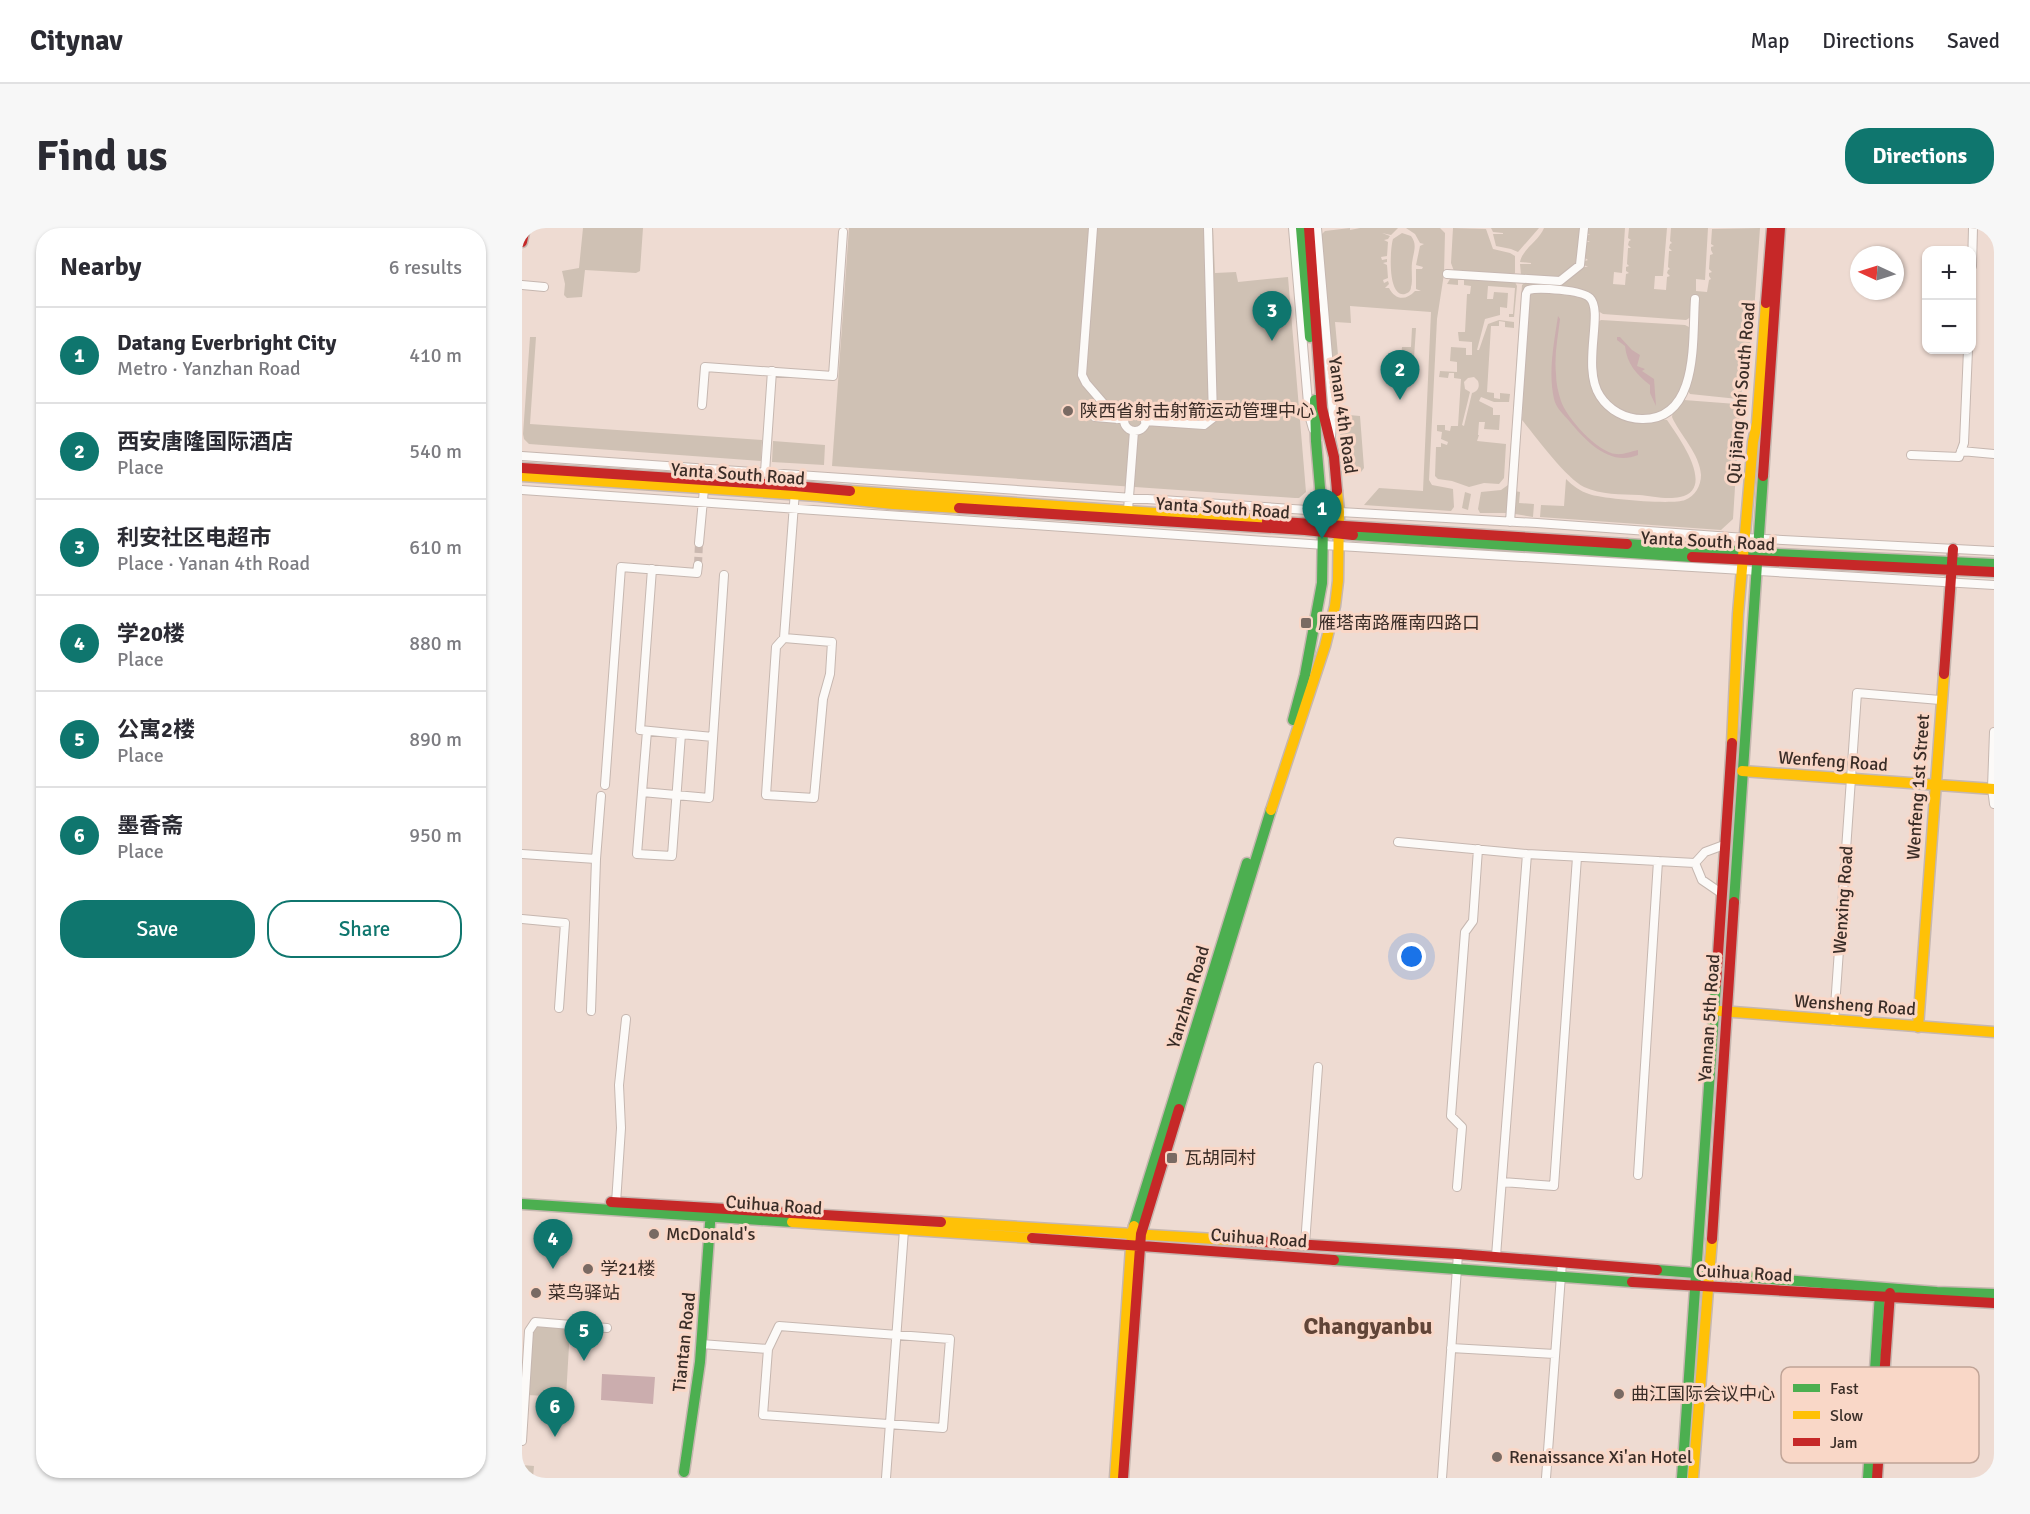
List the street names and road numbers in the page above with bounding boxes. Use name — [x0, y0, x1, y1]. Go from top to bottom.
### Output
street label: Qū jiāng chí South Road — [1722, 301, 1760, 485]
street label: Yanan 4th Road — [1324, 355, 1362, 475]
street label: Yanta South Road — [670, 458, 806, 490]
street label: Yanta South Road — [1155, 492, 1291, 524]
street label: Yanta South Road — [1640, 526, 1776, 556]
street label: Wenfeng 1st Street — [1902, 713, 1934, 861]
street label: Wenfeng Road — [1777, 746, 1889, 776]
street label: Wenxing Road — [1828, 845, 1858, 955]
street label: Yanzhan Road — [1162, 943, 1214, 1051]
street label: Yannan 5th Road — [1694, 953, 1724, 1083]
street label: Wensheng Road — [1793, 990, 1917, 1020]
street label: Cuihua Road — [725, 1191, 823, 1219]
street label: Cuihua Road — [1210, 1224, 1308, 1252]
street label: Cuihua Road — [1695, 1259, 1793, 1287]
street label: Tiantan Road — [668, 1291, 700, 1393]

